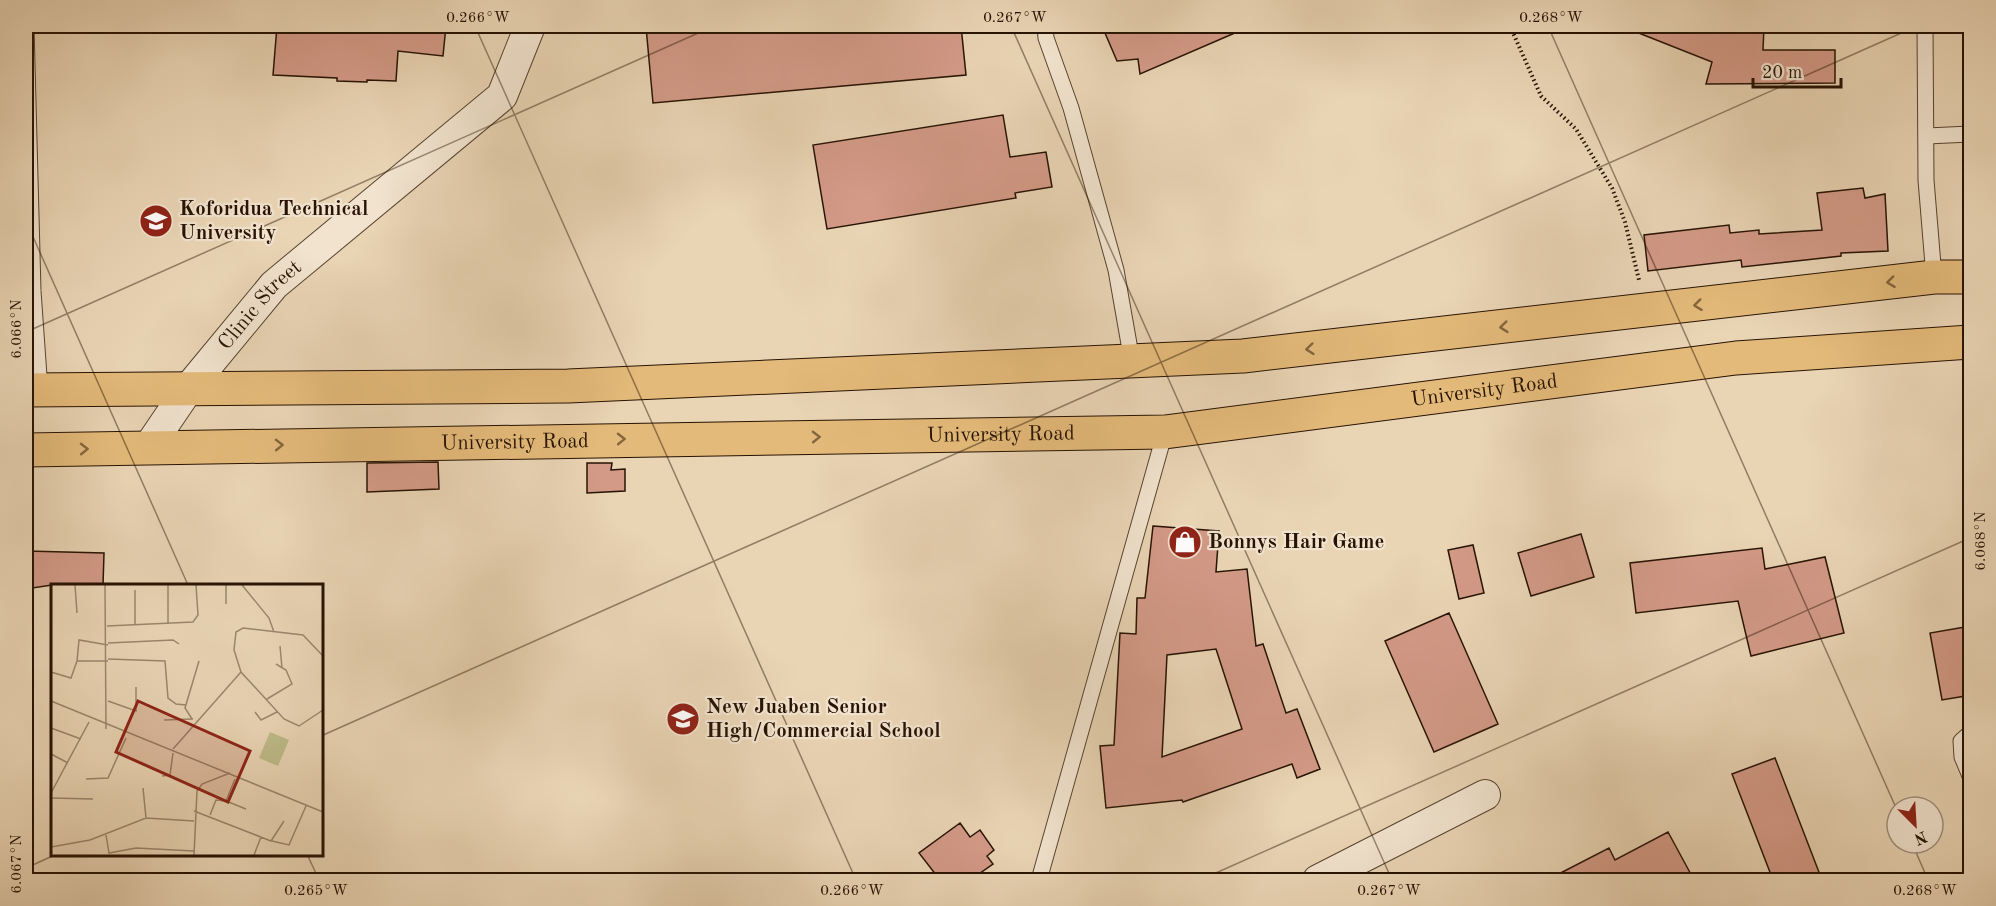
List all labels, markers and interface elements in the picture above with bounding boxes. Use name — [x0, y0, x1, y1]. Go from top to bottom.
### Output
text: 0.266°W — [446, 11, 510, 26]
text: 0.267°W — [983, 11, 1047, 26]
text: 0.268°W — [1519, 11, 1583, 26]
scale bar — [1753, 51, 1842, 89]
text: 20 m — [1762, 64, 1802, 82]
place label: Koforidua Technical University — [179, 199, 368, 244]
school or university icon: Koforidua Technical University — [138, 203, 174, 239]
street label: Clinic Street — [214, 256, 306, 354]
one-way arrow — [1887, 275, 1896, 288]
one-way arrow — [1693, 298, 1702, 310]
text: 6.066°N — [10, 299, 25, 359]
one-way arrow — [1499, 320, 1508, 332]
one-way arrow — [1305, 342, 1315, 354]
street label: University Road — [1410, 371, 1559, 411]
street label: University Road — [927, 423, 1075, 446]
street label: University Road — [441, 431, 589, 454]
one-way arrow — [811, 431, 820, 443]
one-way arrow — [616, 433, 625, 445]
one-way arrow — [274, 439, 283, 451]
one-way arrow — [79, 443, 88, 455]
text: 6.068°N — [1974, 511, 1989, 571]
shop icon: Bonnys Hair Game — [1167, 524, 1203, 560]
place label: Bonnys Hair Game — [1208, 532, 1384, 553]
inset map — [51, 584, 322, 855]
place label: New Juaben Senior High/Commercial School — [706, 697, 941, 742]
school or university icon: New Juaben Senior High/Commercial School — [665, 701, 701, 737]
north arrow — [1885, 795, 1945, 855]
text: N — [1911, 827, 1929, 847]
text: 6.067°N — [10, 834, 25, 894]
text: 0.265°W — [284, 884, 348, 899]
text: 0.266°W — [820, 884, 884, 899]
text: 0.267°W — [1357, 884, 1421, 899]
text: 0.268°W — [1893, 884, 1957, 899]

